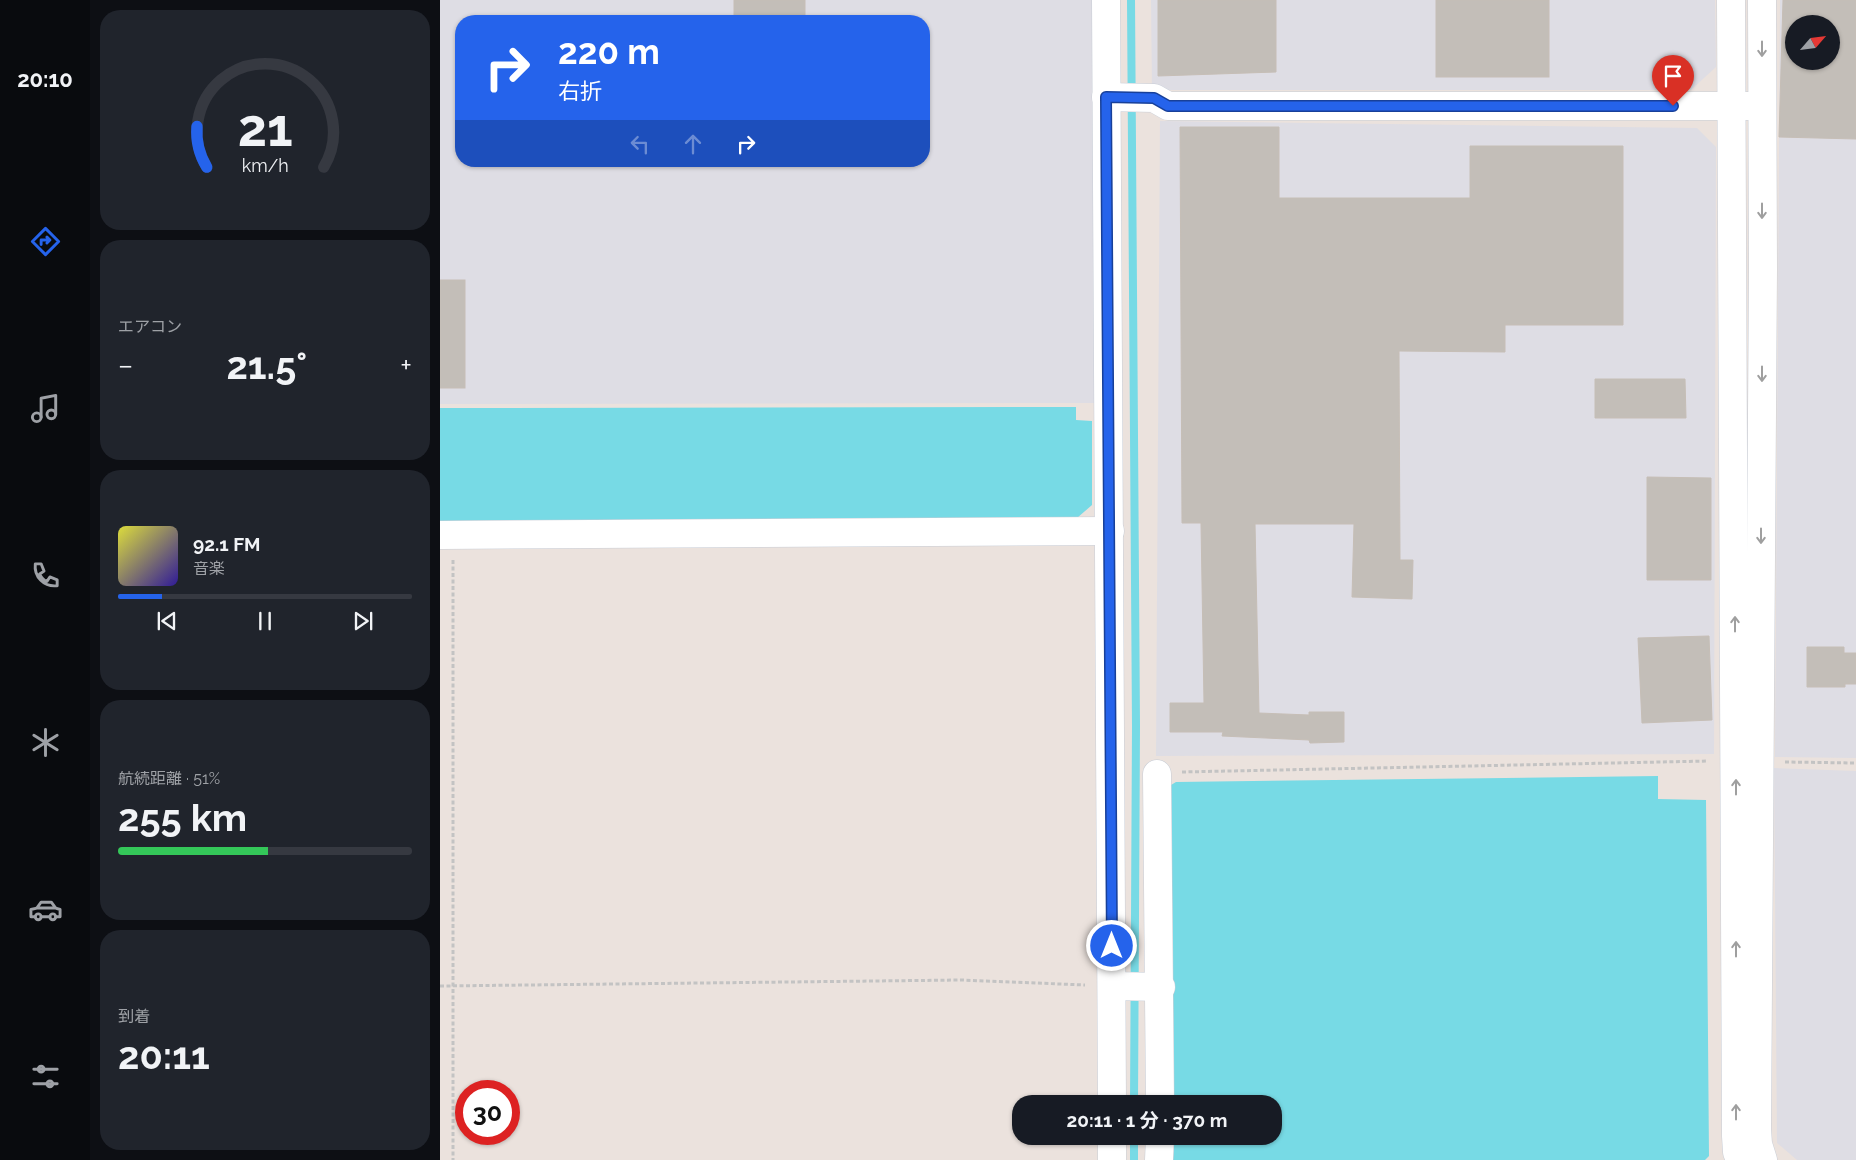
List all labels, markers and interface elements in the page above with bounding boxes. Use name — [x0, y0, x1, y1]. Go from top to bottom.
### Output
north arrow — [1785, 15, 1840, 70]
map controls — [1785, 15, 1840, 70]
text: 220 m — [558, 31, 660, 72]
icon: right — [475, 35, 540, 100]
one-way arrow — [1757, 40, 1767, 56]
pin — [1652, 55, 1694, 106]
icon: arrive — [1659, 62, 1687, 90]
text: 20:10 — [17, 66, 73, 92]
text: 右折 — [558, 78, 602, 104]
text: 21 — [237, 97, 293, 158]
icon: left — [626, 130, 654, 158]
icon: ahead — [679, 130, 707, 158]
icon: right — [732, 130, 760, 158]
text: km/h — [241, 155, 289, 176]
one-way arrow — [1757, 202, 1767, 219]
icon: directions — [28, 224, 63, 259]
text: エアコン — [118, 317, 182, 336]
text: 21.5° — [226, 343, 307, 388]
text: − — [118, 349, 133, 382]
text: + — [400, 349, 412, 382]
one-way arrow — [1757, 365, 1767, 381]
icon: music — [28, 391, 63, 426]
one-way arrow — [1756, 528, 1766, 544]
text: 92.1 FM — [193, 533, 260, 555]
icon: phone — [28, 558, 63, 593]
text: 音楽 — [193, 559, 225, 578]
icon: previous — [153, 607, 181, 635]
icon: pause — [251, 607, 279, 635]
icon: next — [349, 607, 377, 635]
one-way arrow — [1730, 617, 1740, 633]
icon: climate — [28, 725, 63, 760]
text: 航続距離 · 51% — [118, 769, 220, 788]
one-way arrow — [1731, 779, 1741, 796]
text: 255 km — [118, 795, 247, 840]
icon: car — [28, 892, 63, 927]
position arrow — [1085, 919, 1137, 971]
one-way arrow — [1731, 942, 1741, 958]
text: 到着 — [118, 1007, 150, 1026]
text: 20:11 — [118, 1033, 210, 1078]
icon: filters — [28, 1059, 63, 1094]
speed limit sign: 30 — [455, 1080, 520, 1145]
one-way arrow — [1731, 1104, 1741, 1120]
text: 20:11 · 1 分 · 370 m — [1067, 1109, 1227, 1131]

